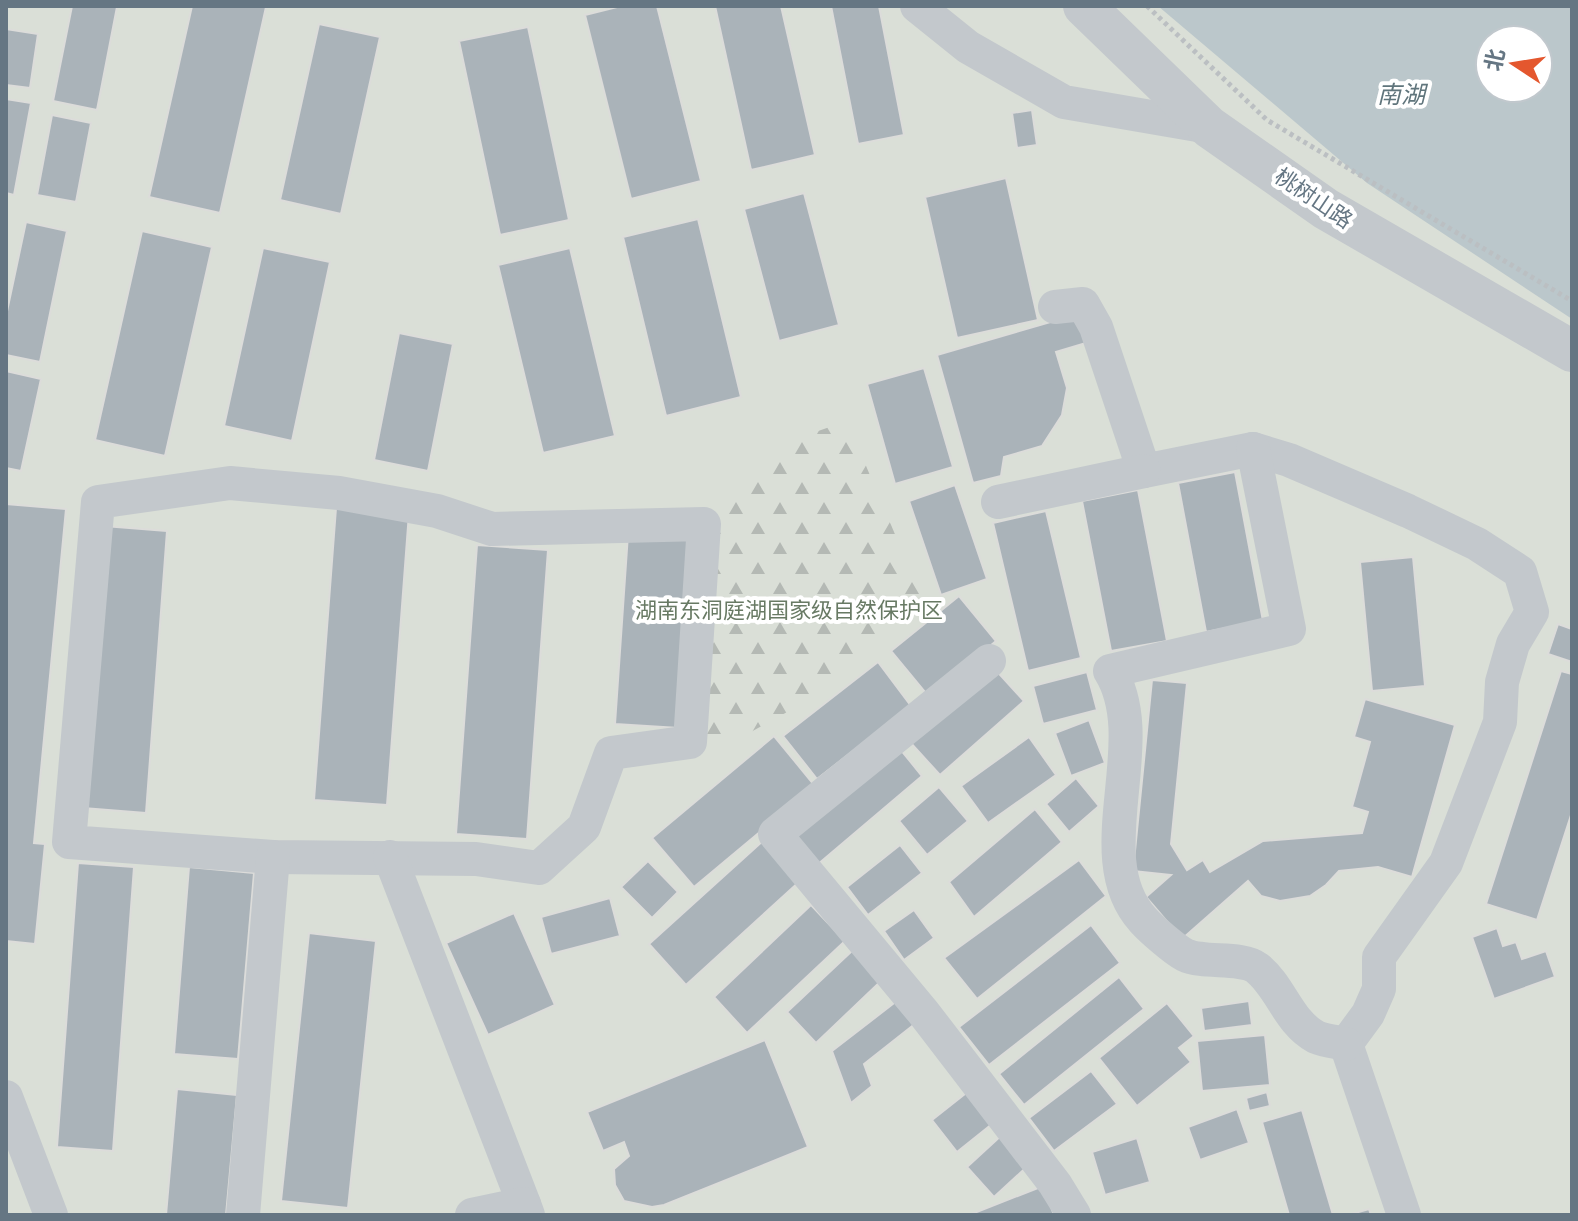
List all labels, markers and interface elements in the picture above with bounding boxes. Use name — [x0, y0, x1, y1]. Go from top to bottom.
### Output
north arrow — [1474, 24, 1554, 104]
text: 北 — [1478, 46, 1509, 73]
water label: 南湖 — [1377, 79, 1429, 108]
street label: 桃树山路 — [1270, 162, 1358, 233]
park label: 湖南东洞庭湖国家级自然保护区 — [635, 596, 943, 623]

